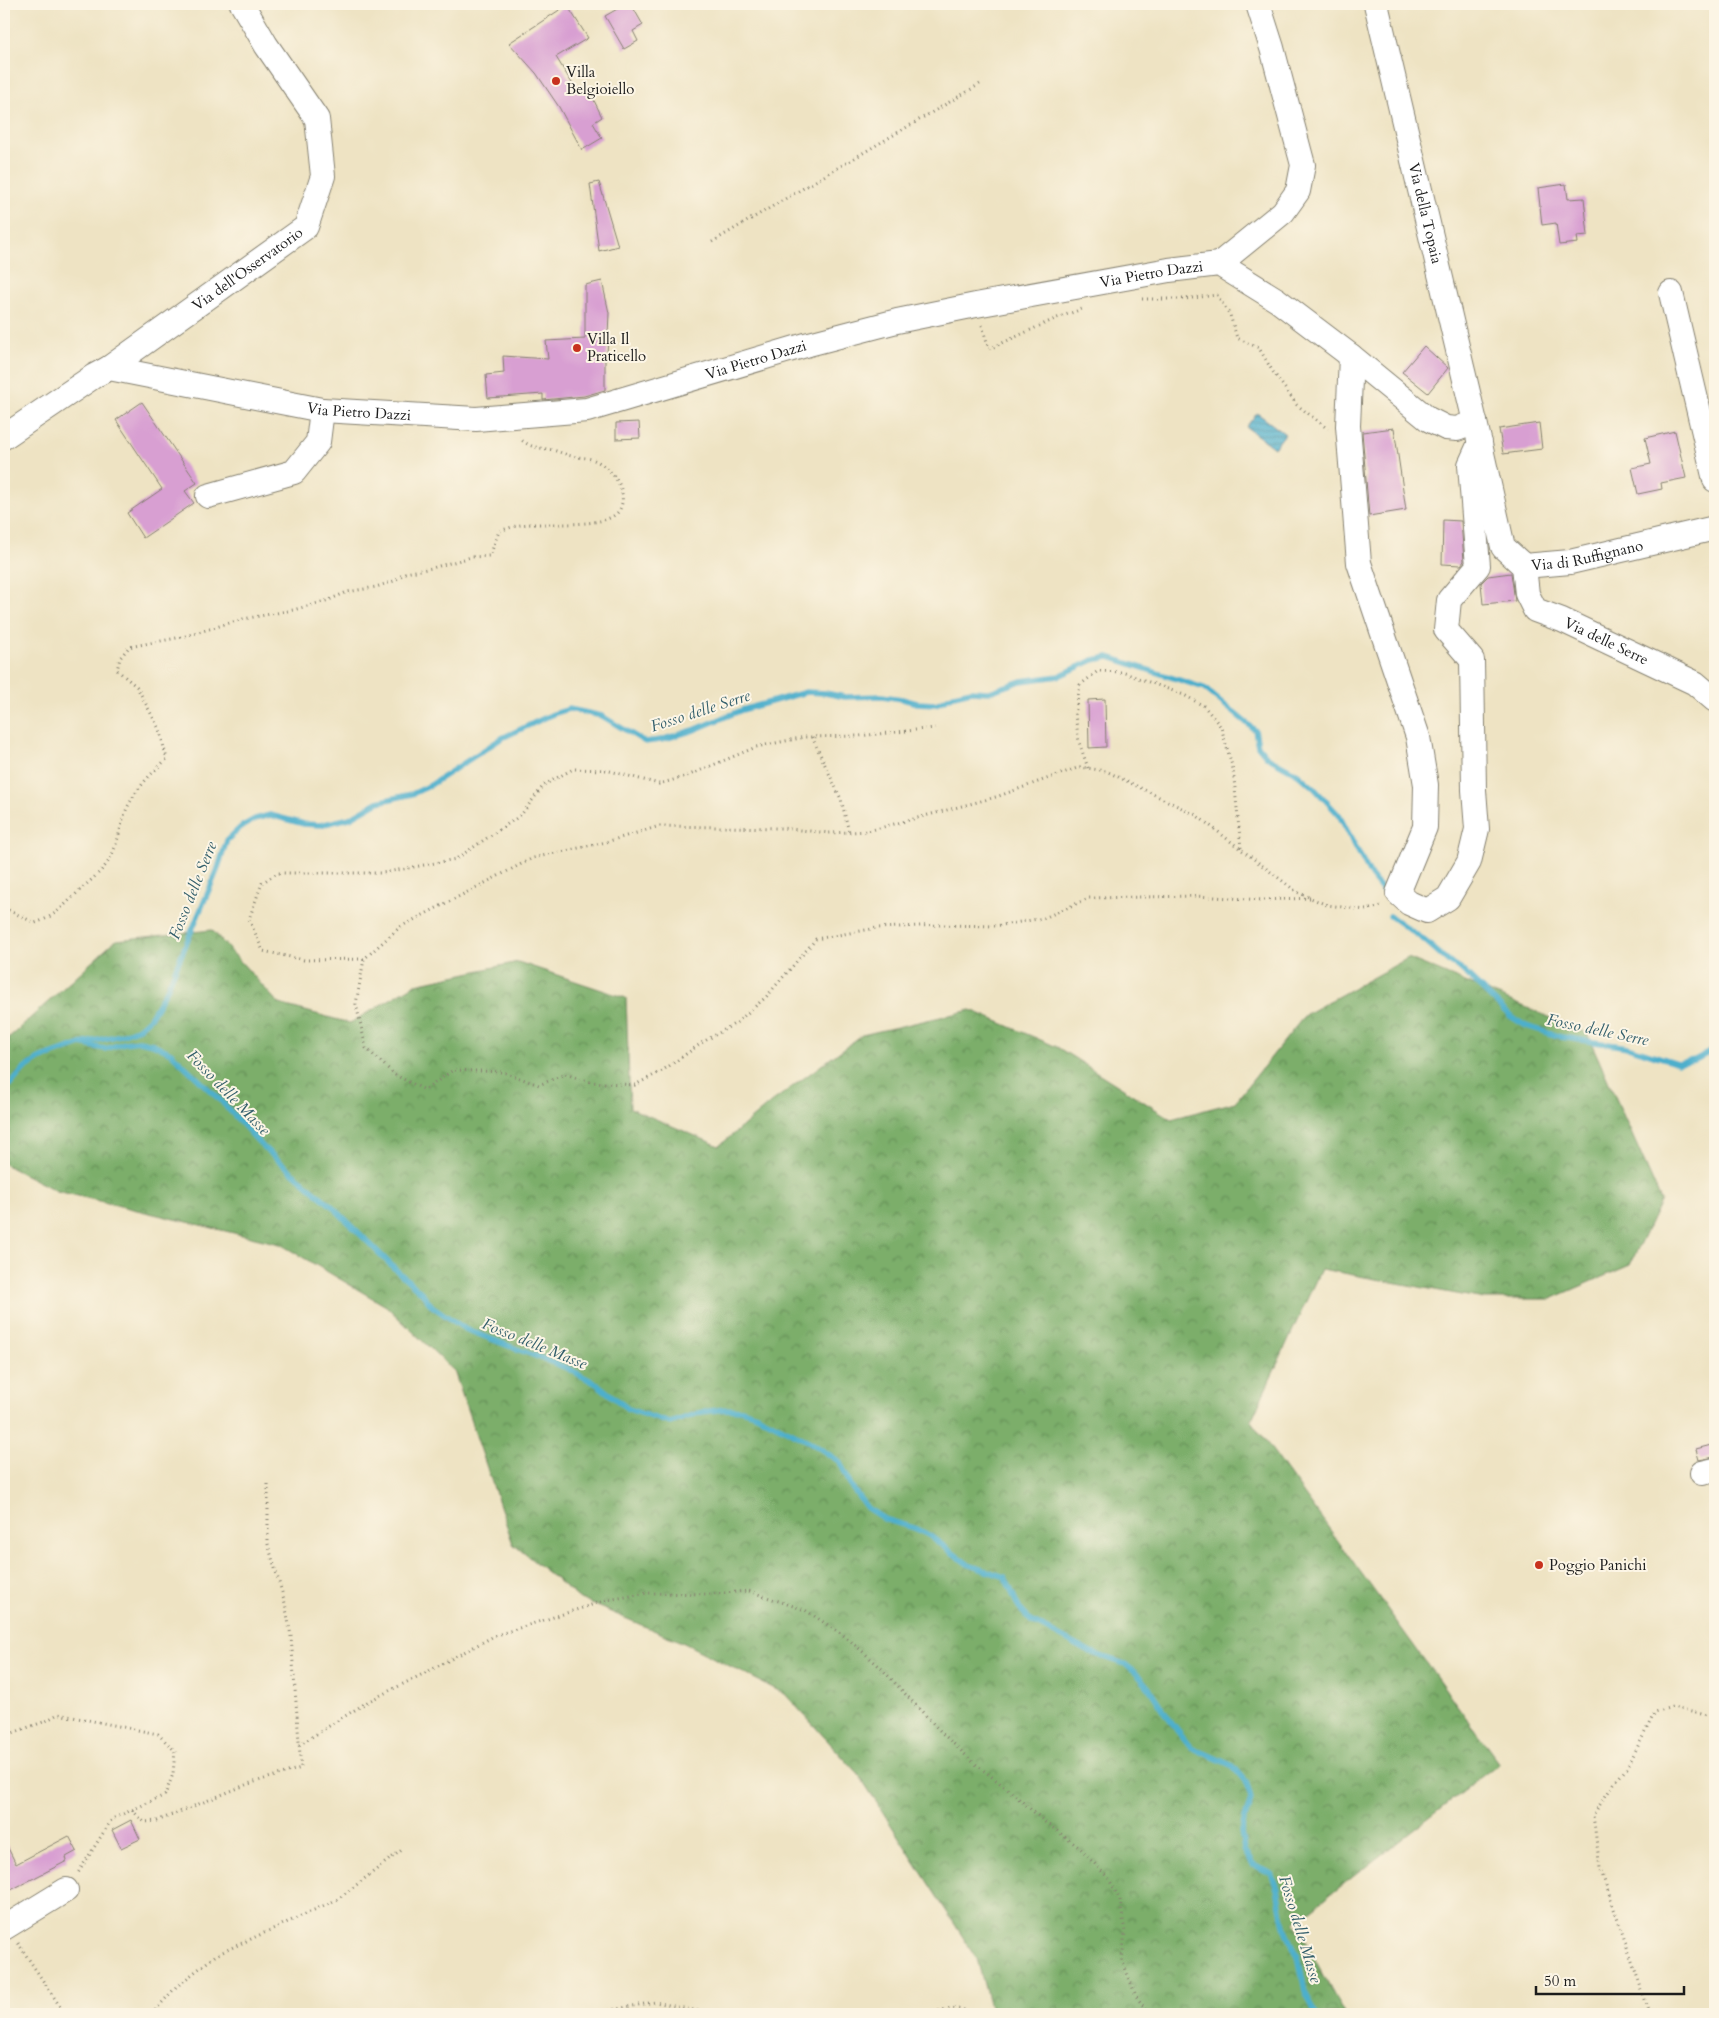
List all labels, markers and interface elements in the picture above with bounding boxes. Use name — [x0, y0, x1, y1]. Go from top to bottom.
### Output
place label: Villa Belgioiello — [566, 62, 634, 99]
marker: Villa Belgioiello — [550, 75, 562, 87]
street label: Via della Topaia — [1404, 161, 1447, 266]
street label: Via dell'Osservatorio — [188, 222, 307, 315]
street label: Via Pietro Dazzi — [1098, 256, 1204, 292]
place label: Villa Il Praticello — [587, 329, 646, 366]
street label: Via Pietro Dazzi — [703, 335, 809, 384]
marker: Villa Il Praticello — [571, 342, 583, 354]
street label: Via Pietro Dazzi — [305, 397, 412, 425]
street label: Via di Ruffignano — [1530, 535, 1645, 575]
street label: Via delle Serre — [1561, 612, 1652, 670]
water label: Fosso delle Serre — [648, 684, 754, 737]
water label: Fosso delle Serre — [163, 838, 223, 942]
water label: Fosso delle Serre — [1545, 1008, 1651, 1052]
water label: Fosso delle Masse — [182, 1045, 275, 1141]
water label: Fosso delle Masse — [479, 1313, 591, 1375]
place label: Poggio Panichi — [1549, 1555, 1647, 1575]
marker: Poggio Panichi — [1533, 1559, 1545, 1571]
water label: Fosso delle Masse — [1273, 1873, 1327, 1986]
scale bar — [1536, 1963, 1684, 1995]
text: 50 m — [1544, 1971, 1576, 1991]

